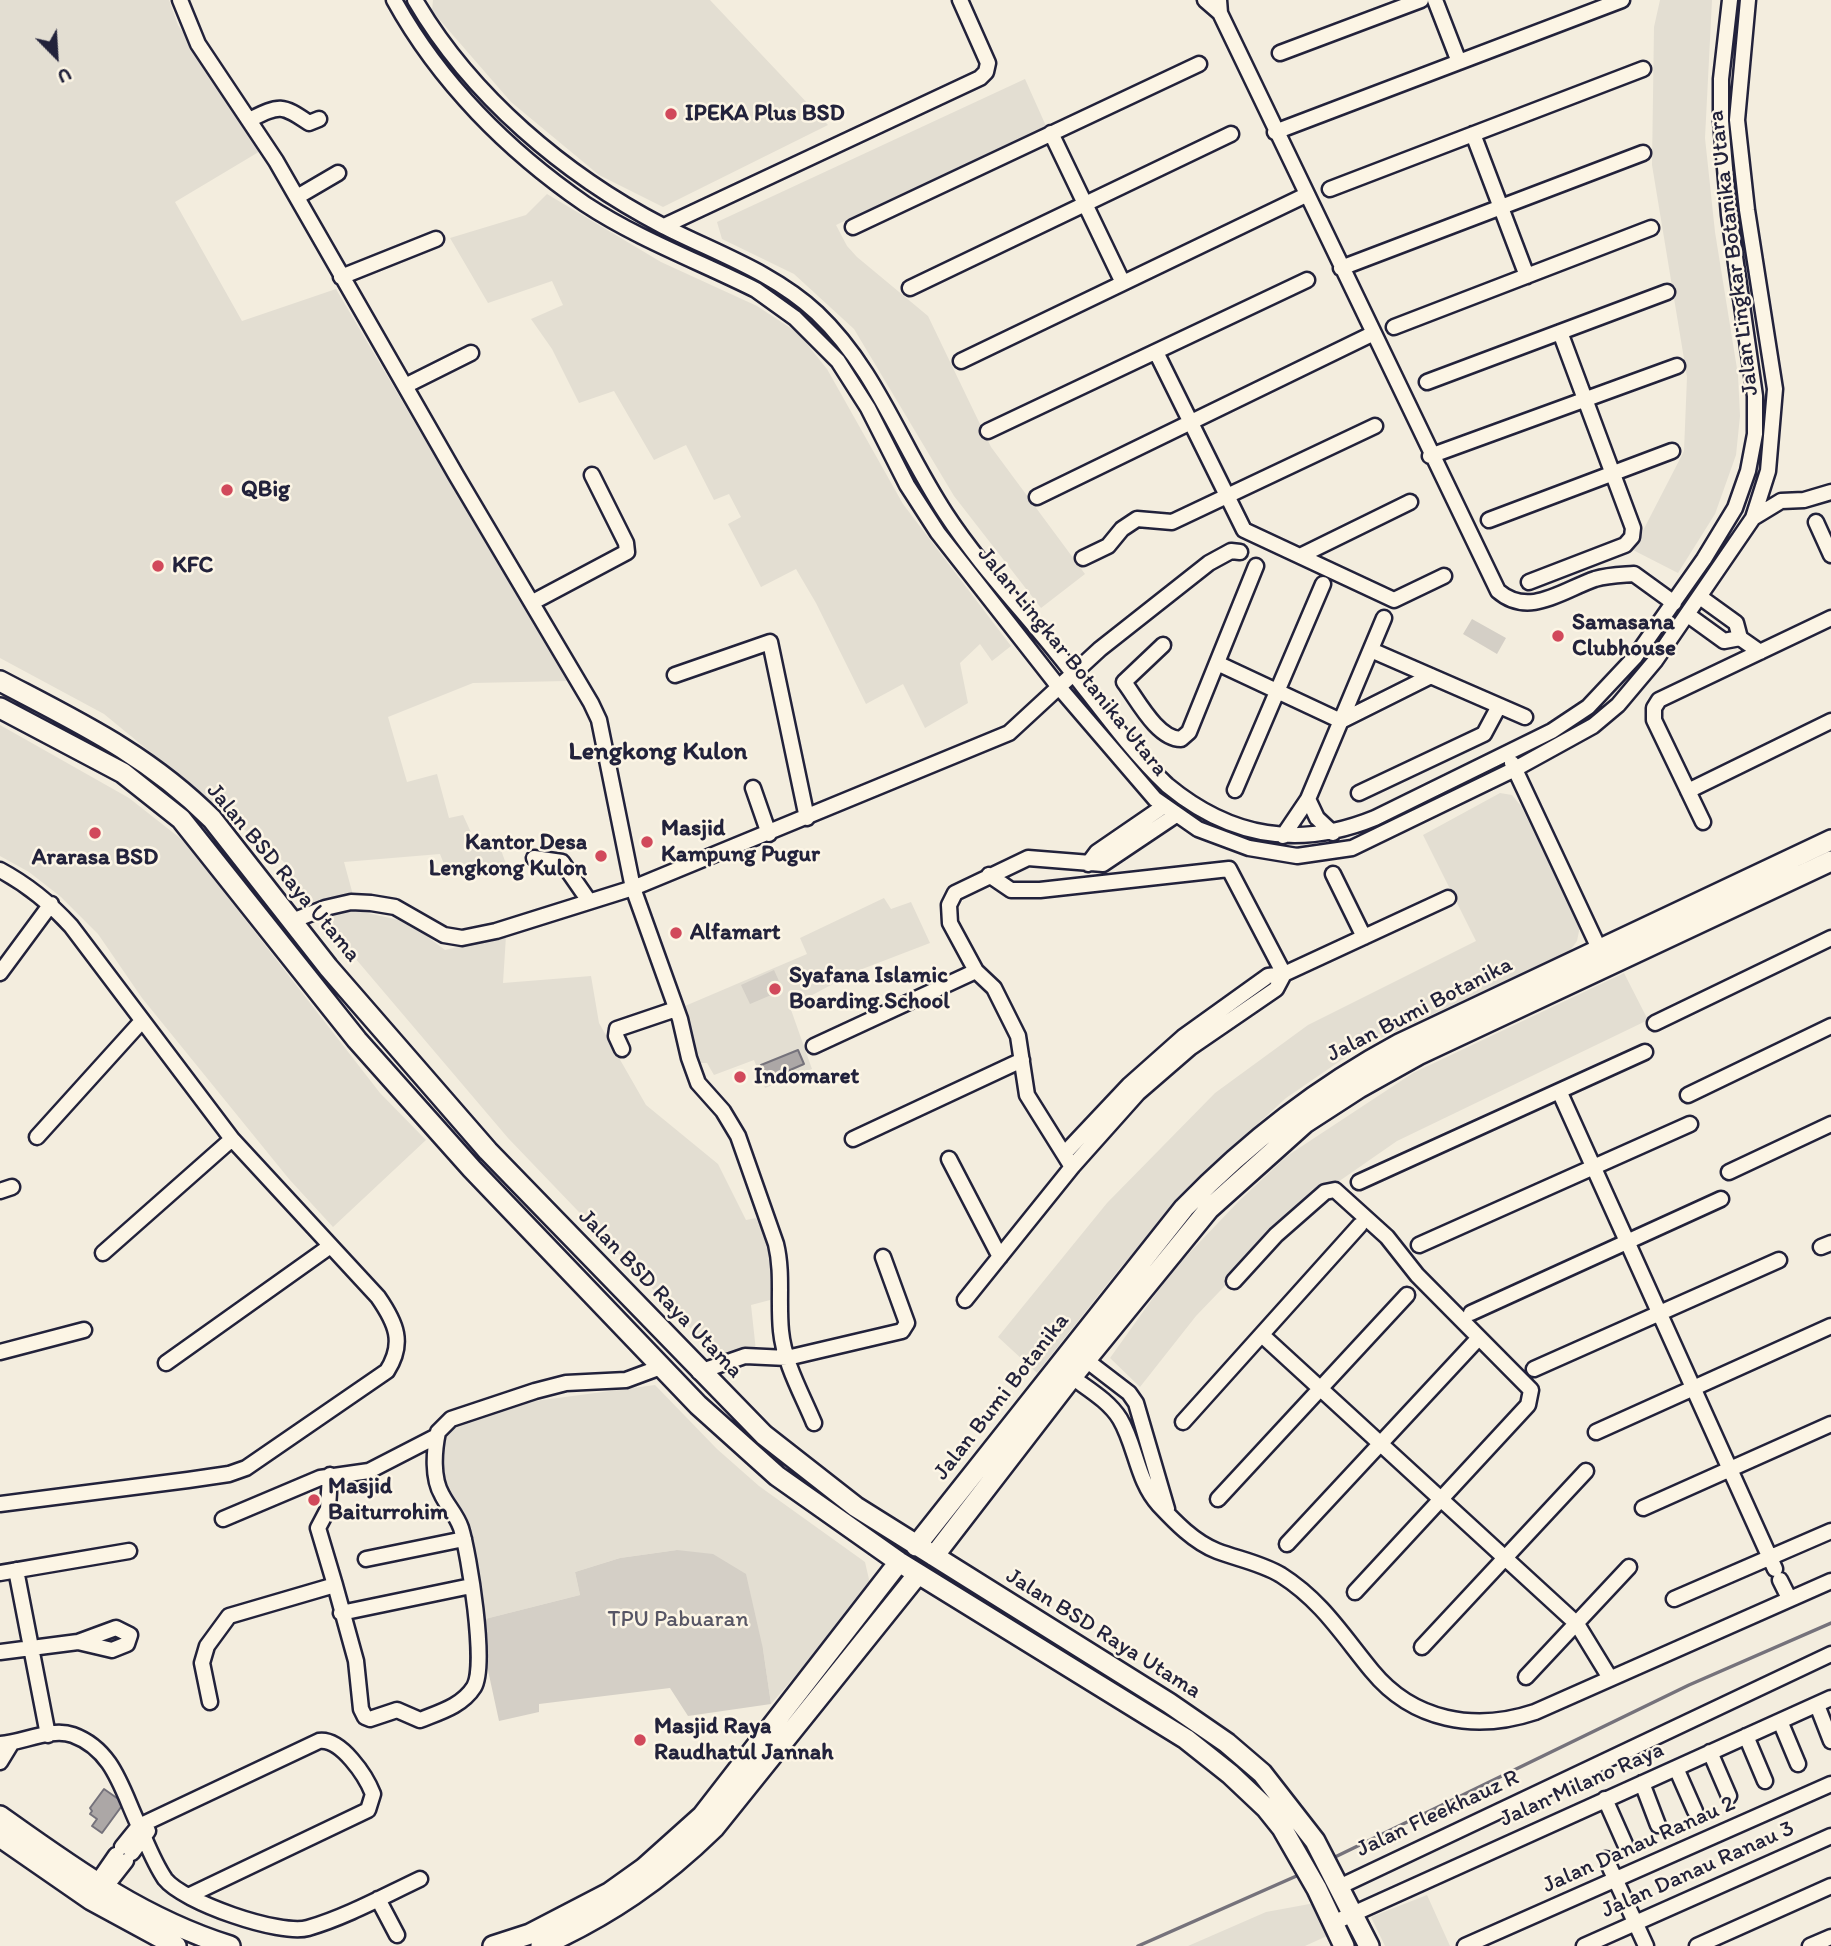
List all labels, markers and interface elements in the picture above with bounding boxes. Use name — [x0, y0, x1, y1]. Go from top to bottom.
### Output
north arrow — [21, 21, 91, 91]
text: U — [54, 63, 75, 89]
place label: IPEKA Plus BSD — [685, 100, 845, 128]
marker: IPEKA Plus BSD — [663, 106, 679, 122]
street label: Jalan Lingkar Botanika Utara — [1703, 109, 1765, 397]
place label: QBig — [241, 476, 290, 504]
marker: QBig — [219, 482, 235, 498]
street label: Jalan Lingkar Botanika Utara — [971, 542, 1173, 782]
place label: KFC — [172, 552, 213, 580]
marker: KFC — [150, 558, 166, 574]
place label: Samasana Clubhouse — [1572, 609, 1676, 663]
marker: Samasana Clubhouse — [1550, 628, 1566, 644]
district label: Lengkong Kulon — [569, 736, 747, 768]
street label: Jalan BSD Raya Utama — [200, 778, 366, 968]
place label: Masjid Kampung Pugur — [661, 815, 820, 869]
marker: Ararasa BSD — [87, 825, 103, 841]
place label: Kantor Desa Lengkong Kulon — [429, 829, 587, 883]
marker: Masjid Kampung Pugur — [639, 834, 655, 850]
place label: Ararasa BSD — [32, 844, 158, 872]
marker: Kantor Desa Lengkong Kulon — [593, 848, 609, 864]
place label: Alfamart — [690, 919, 780, 947]
marker: Alfamart — [668, 925, 684, 941]
street label: Jalan Bumi Botanika — [1323, 951, 1517, 1069]
place label: Syafana Islamic Boarding School — [789, 962, 950, 1016]
marker: Syafana Islamic Boarding School — [767, 981, 783, 997]
place label: Indomaret — [754, 1063, 859, 1091]
marker: Indomaret — [732, 1069, 748, 1085]
street label: Jalan BSD Raya Utama — [572, 1204, 748, 1384]
street label: Jalan Bumi Botanika — [928, 1308, 1076, 1486]
place label: Masjid Baiturrohim — [328, 1473, 449, 1527]
marker: Masjid Baiturrohim — [306, 1492, 322, 1508]
street label: Jalan BSD Raya Utama — [1000, 1563, 1206, 1705]
park label: TPU Pabuaran — [608, 1606, 748, 1634]
place label: Masjid Raya Raudhatul Jannah — [654, 1713, 833, 1767]
marker: Masjid Raya Raudhatul Jannah — [632, 1732, 648, 1748]
street label: Jalan Milano Raya — [1496, 1736, 1668, 1834]
street label: Jalan Fleekhauz R — [1352, 1764, 1524, 1864]
street label: Jalan Danau Ranau 2 — [1539, 1790, 1739, 1900]
street label: Jalan Danau Ranau 3 — [1597, 1815, 1799, 1925]

